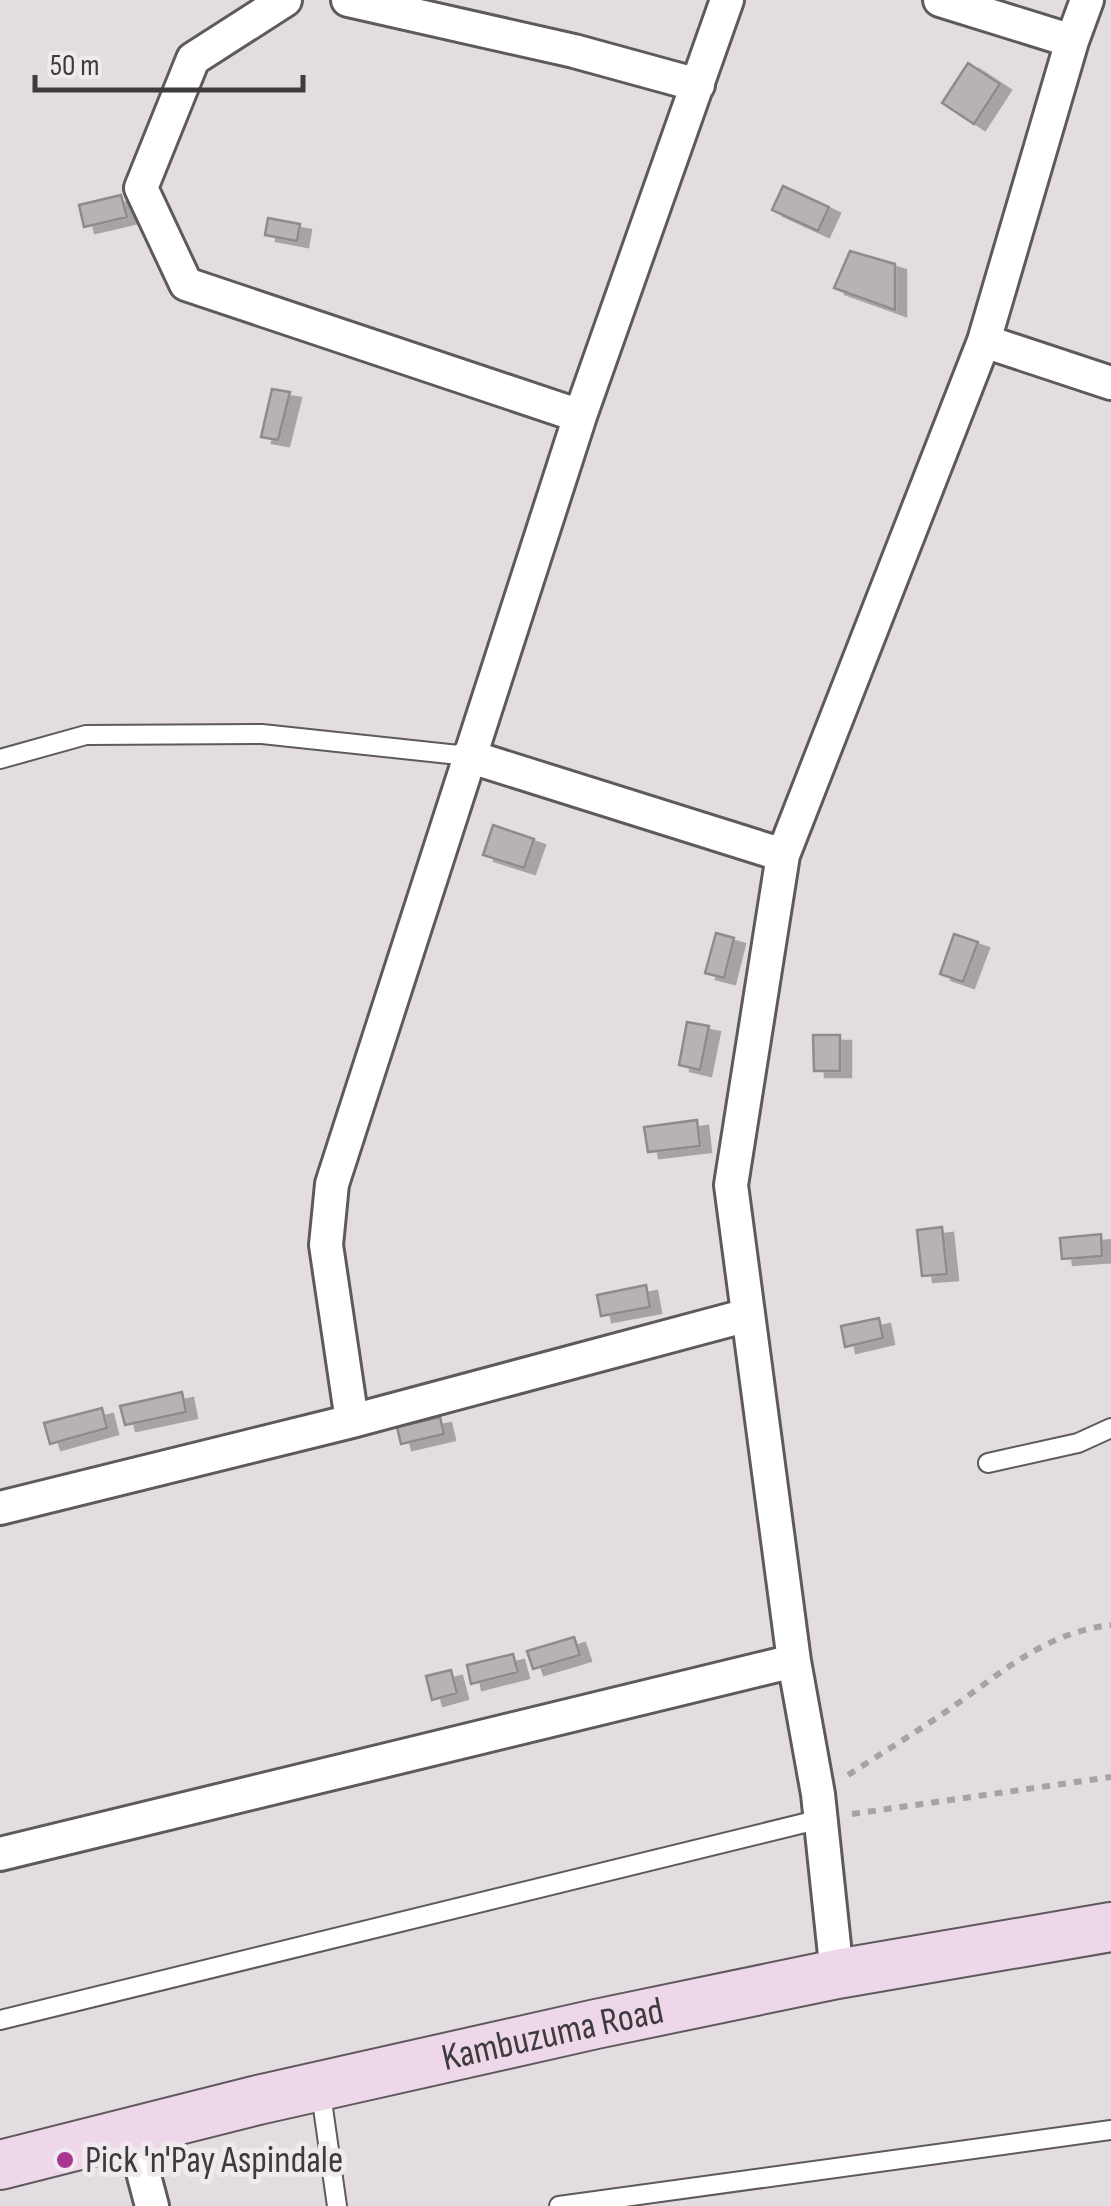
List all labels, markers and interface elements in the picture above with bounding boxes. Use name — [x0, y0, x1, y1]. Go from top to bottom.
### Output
scale bar — [35, 30, 302, 92]
text: 50 m — [50, 48, 99, 84]
street label: Kambuzuma Road — [438, 1988, 667, 2080]
place label: Pick 'n'Pay Aspindale — [85, 2138, 343, 2183]
marker: Pick 'n'Pay Aspindale — [54, 2149, 76, 2171]

